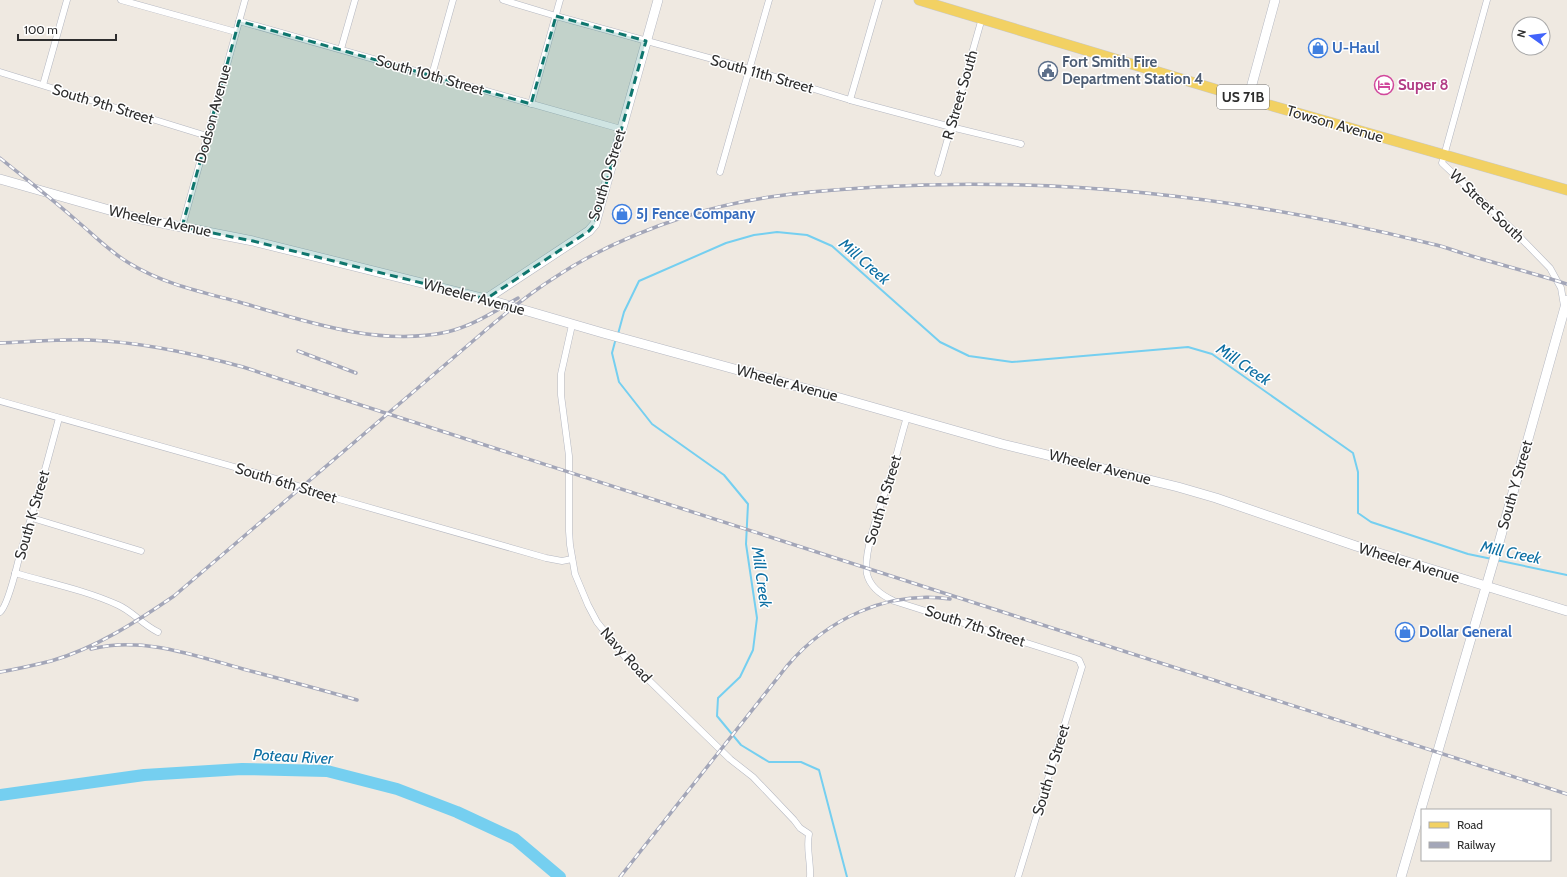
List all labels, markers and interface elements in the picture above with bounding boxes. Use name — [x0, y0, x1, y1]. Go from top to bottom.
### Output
scale bar — [18, 16, 116, 42]
north arrow — [1511, 16, 1551, 56]
text: 100 m — [24, 22, 58, 37]
text: N — [1514, 28, 1529, 39]
shop icon: U-Haul — [1307, 37, 1329, 59]
place label: U-Haul — [1332, 39, 1380, 57]
street label: R Street South — [939, 48, 981, 142]
street label: South 10th Street — [374, 51, 486, 99]
street label: South 11th Street — [708, 51, 816, 97]
place label: Fort Smith Fire Department Station 4 — [1062, 53, 1203, 88]
public building icon: Fort Smith Fire Department Station 4 — [1037, 60, 1059, 82]
street label: Dodson Avenue — [191, 63, 235, 165]
hotel icon: Super 8 — [1373, 74, 1395, 96]
place label: Super 8 — [1398, 76, 1449, 94]
street label: South 9th Street — [50, 80, 156, 128]
road number: US 71B — [1217, 85, 1269, 109]
street label: Towson Avenue — [1285, 102, 1386, 146]
street label: South O Street — [585, 127, 629, 223]
street label: W Street South — [1446, 166, 1528, 246]
street label: Wheeler Avenue — [107, 201, 213, 241]
shop icon: 5J Fence Company — [611, 203, 633, 225]
place label: 5J Fence Company — [636, 205, 757, 223]
water label: Mill Creek — [835, 233, 895, 289]
street label: Wheeler Avenue — [421, 275, 527, 319]
water label: Mill Creek — [1212, 339, 1275, 390]
street label: Wheeler Avenue — [734, 361, 840, 405]
street label: South Y Street — [1494, 438, 1536, 532]
street label: Wheeler Avenue — [1047, 446, 1153, 488]
street label: South R Street — [861, 453, 905, 547]
street label: South 6th Street — [233, 459, 339, 507]
street label: South K Street — [11, 468, 53, 562]
water label: Mill Creek — [1478, 537, 1544, 568]
street label: Wheeler Avenue — [1356, 539, 1462, 587]
water label: Mill Creek — [748, 544, 775, 610]
street label: South 7th Street — [923, 601, 1027, 651]
shop icon: Dollar General — [1394, 621, 1416, 643]
place label: Dollar General — [1419, 623, 1512, 641]
street label: Navy Road — [596, 624, 656, 686]
street label: South U Street — [1029, 722, 1073, 818]
water label: Poteau River — [253, 745, 335, 768]
legend — [1421, 809, 1551, 861]
text: Road — [1457, 817, 1483, 832]
text: Railway — [1457, 837, 1495, 852]

